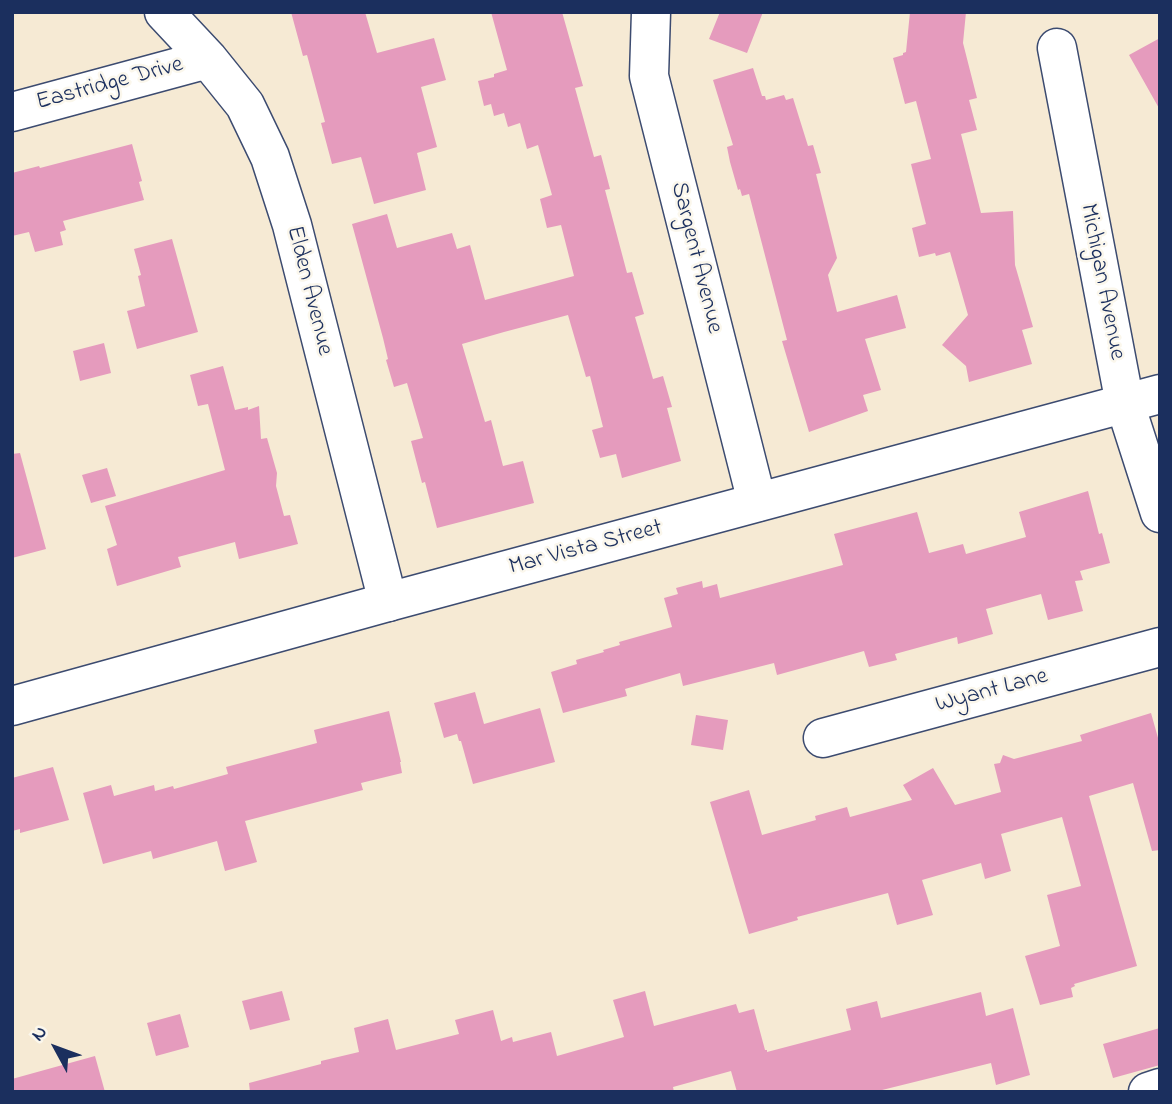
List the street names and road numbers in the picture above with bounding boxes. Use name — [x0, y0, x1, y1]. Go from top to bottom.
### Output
street label: Eastridge Drive — [33, 52, 187, 118]
street label: Sargent Avenue — [662, 179, 728, 337]
street label: Michigan Avenue — [1072, 201, 1130, 363]
street label: Elden Avenue — [278, 223, 338, 359]
street label: Mar Vista Street — [506, 515, 666, 583]
street label: Wyant Lane — [933, 663, 1051, 721]

